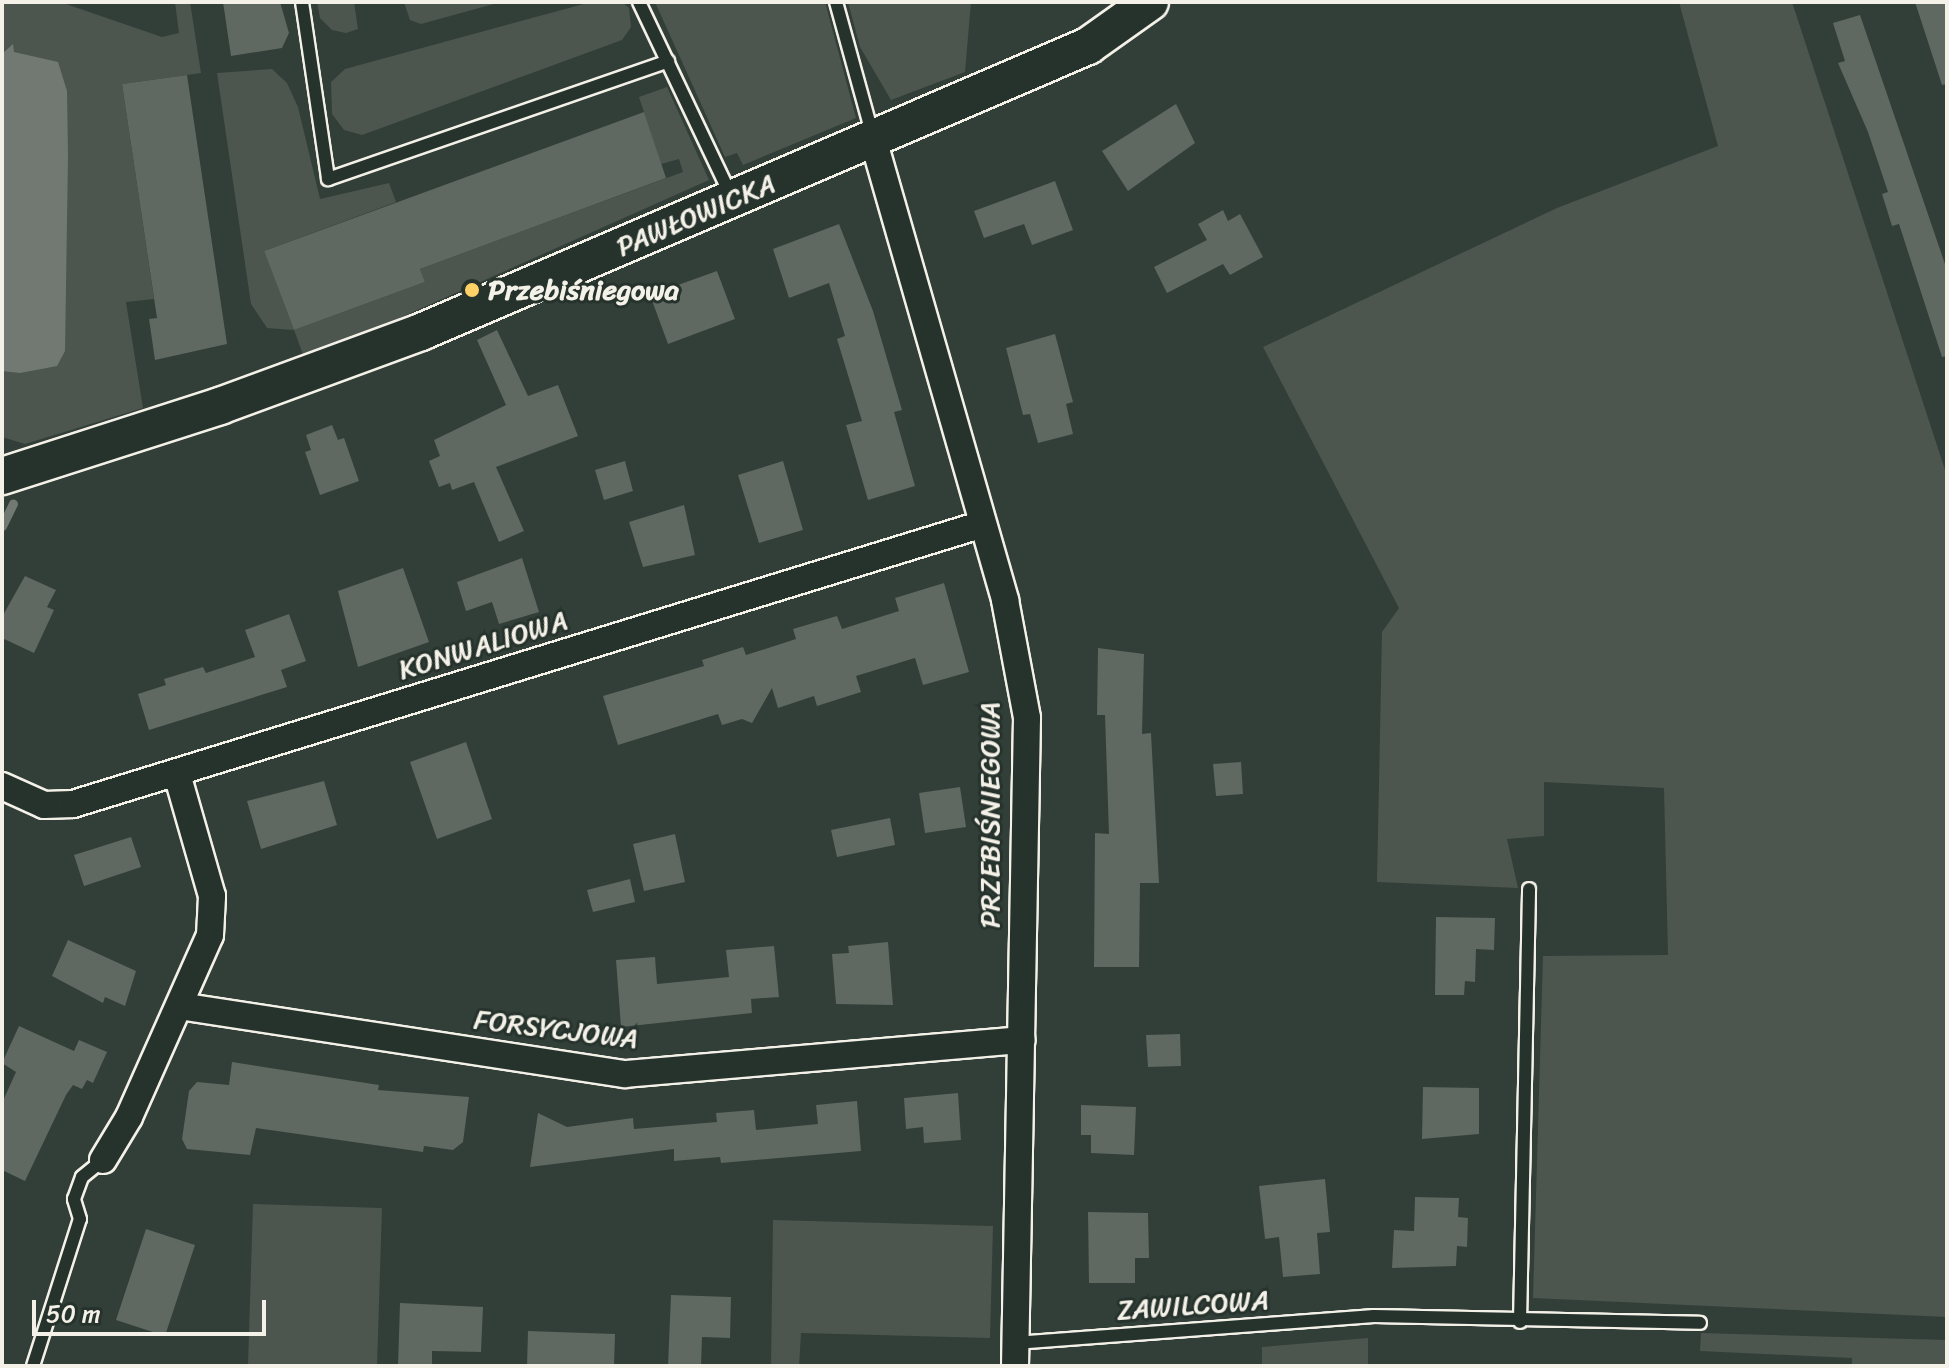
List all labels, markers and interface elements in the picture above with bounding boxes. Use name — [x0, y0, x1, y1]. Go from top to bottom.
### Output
street label: PAWŁOWICKA — [611, 166, 781, 264]
place label: Przebiśniegowa — [488, 273, 679, 307]
marker: Przebiśniegowa — [463, 281, 481, 299]
street label: KONWALIOWA — [394, 603, 572, 687]
street label: PRZEBIŚNIEGOWA — [973, 702, 1007, 928]
street label: FORSYCJOWA — [472, 1002, 640, 1056]
street label: ZAWILCOWA — [1116, 1283, 1270, 1327]
scale bar — [36, 1284, 270, 1334]
text: 50 m — [46, 1293, 101, 1335]

